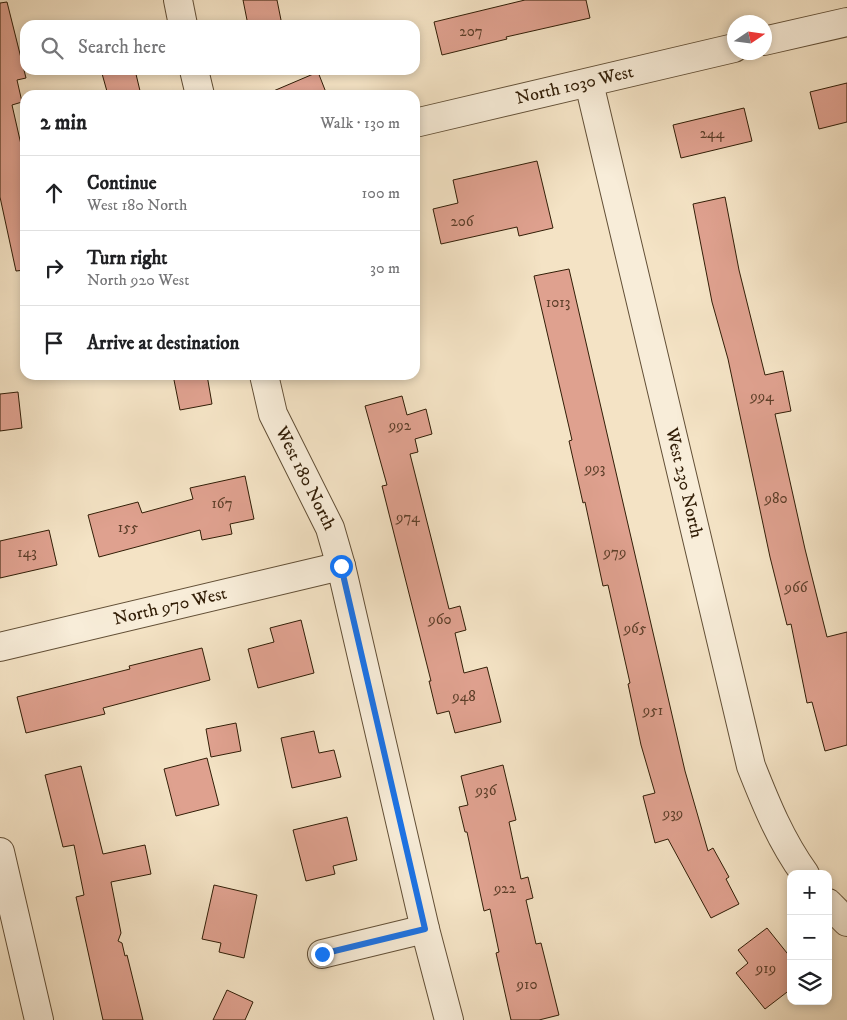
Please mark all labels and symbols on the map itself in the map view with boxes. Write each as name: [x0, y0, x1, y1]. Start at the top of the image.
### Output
north arrow: [727, 15, 772, 60]
house number: 207: [459, 22, 483, 41]
street label: North 1030 West: [514, 61, 636, 110]
house number: 244: [700, 124, 725, 143]
house number: 206: [450, 212, 475, 231]
house number: 1013: [546, 293, 570, 312]
house number: 994: [749, 387, 774, 406]
house number: 992: [388, 416, 412, 435]
street label: West 180 North: [270, 422, 341, 534]
street label: West 230 North: [660, 424, 708, 541]
house number: 993: [584, 459, 605, 478]
house number: 980: [763, 489, 788, 508]
house number: 167: [211, 494, 233, 513]
house number: 974: [395, 508, 420, 527]
house number: 155: [118, 518, 139, 537]
house number: 143: [17, 543, 37, 562]
house number: 979: [603, 543, 626, 562]
route start: [330, 555, 353, 578]
house number: 966: [783, 578, 809, 597]
street label: North 970 West: [111, 582, 229, 631]
house number: 960: [427, 610, 452, 629]
house number: 965: [623, 619, 647, 638]
house number: 948: [451, 687, 476, 706]
house number: 951: [642, 701, 663, 720]
house number: 936: [475, 781, 498, 800]
house number: 939: [662, 804, 683, 823]
house number: 922: [493, 879, 517, 898]
route end: [311, 943, 334, 966]
house number: 919: [755, 959, 776, 978]
house number: 910: [516, 975, 537, 994]

